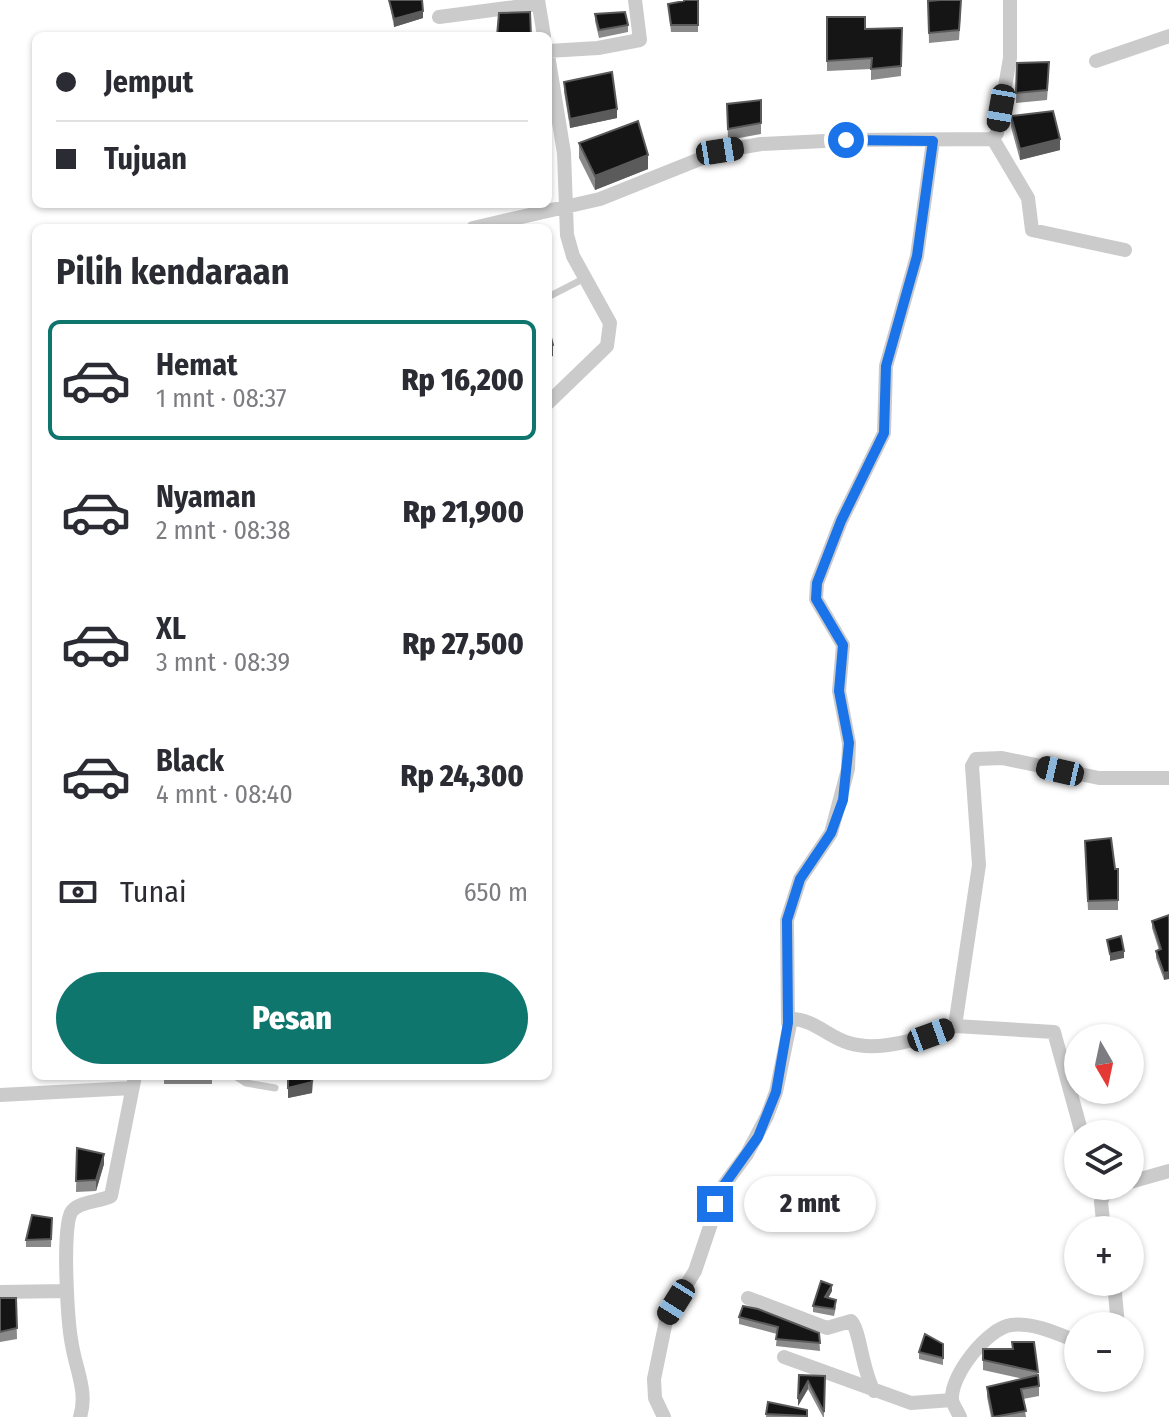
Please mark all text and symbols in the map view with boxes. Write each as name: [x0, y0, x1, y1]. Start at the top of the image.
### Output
text: Jemput: [104, 64, 193, 100]
car: [985, 82, 1017, 134]
route start: [828, 122, 864, 158]
car: [694, 135, 746, 167]
text: Tujuan: [104, 141, 187, 177]
text: Pilih kendaraan: [56, 250, 290, 294]
icon: car: [60, 344, 132, 416]
text: Hemat: [156, 347, 238, 383]
text: Rp 16,200: [402, 362, 524, 398]
text: 1 mnt · 08:37: [156, 383, 287, 414]
icon: car: [60, 476, 132, 548]
text: Nyaman: [156, 479, 256, 515]
text: Rp 21,900: [403, 494, 524, 530]
text: 2 mnt · 08:38: [156, 515, 291, 546]
icon: car: [60, 608, 132, 680]
text: XL: [156, 611, 186, 647]
text: Rp 27,500: [402, 626, 524, 662]
text: 3 mnt · 08:39: [156, 647, 290, 678]
icon: car: [60, 740, 132, 812]
text: Black: [156, 743, 224, 779]
car: [1034, 754, 1086, 788]
text: Rp 24,300: [400, 758, 524, 794]
text: 4 mnt · 08:40: [156, 779, 293, 810]
icon: cash: [56, 870, 100, 914]
text: Tunai: [120, 874, 186, 910]
text: 650 m: [464, 877, 528, 908]
button: Pesan: [56, 972, 528, 1064]
car: [904, 1016, 958, 1054]
north arrow: [1064, 1024, 1144, 1104]
map controls: [1064, 1024, 1144, 1392]
button: layers: [1064, 1120, 1144, 1200]
callout: 2 mnt: [743, 1176, 875, 1232]
route end: [697, 1186, 733, 1222]
text: 2 mnt: [780, 1188, 840, 1219]
button: +: [1064, 1216, 1144, 1296]
car: [653, 1275, 699, 1329]
button: −: [1064, 1312, 1144, 1392]

